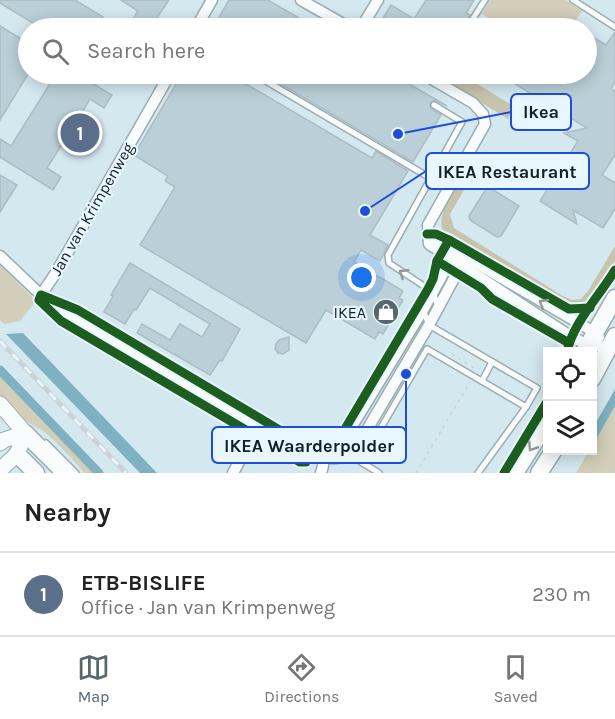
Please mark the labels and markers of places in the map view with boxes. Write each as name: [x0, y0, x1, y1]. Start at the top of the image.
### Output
callout: Ikea: [511, 94, 571, 130]
pin: 1: [60, 110, 100, 156]
callout: IKEA Restaurant: [426, 153, 589, 189]
shop icon: IKEA: [371, 297, 401, 327]
place label: IKEA: [334, 303, 366, 322]
callout: IKEA Waarderpolder: [212, 427, 406, 463]

